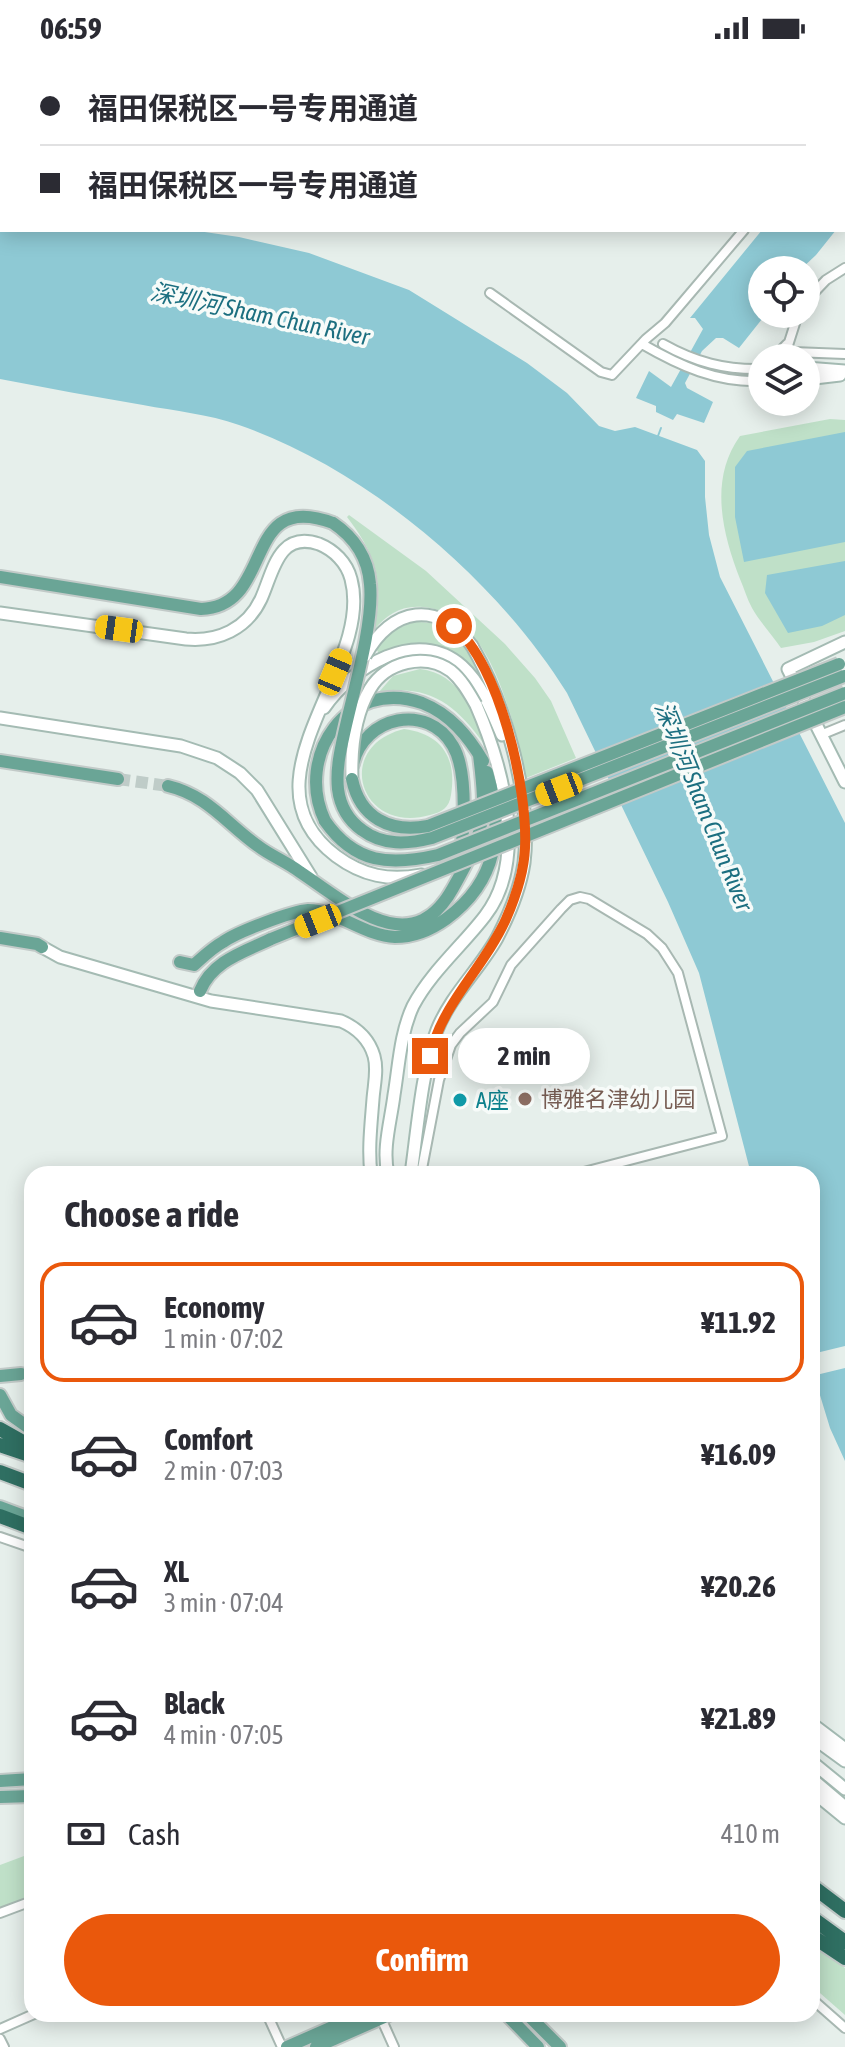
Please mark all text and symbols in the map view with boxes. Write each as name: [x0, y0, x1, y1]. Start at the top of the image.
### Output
text: 06:59: [40, 11, 102, 45]
text: 福田保税区一号专用通道: [88, 91, 418, 125]
text: 福田保税区一号专用通道: [88, 168, 418, 202]
map controls: [748, 256, 820, 416]
button: locate: [748, 256, 820, 328]
water label: 深圳河 Sham Chun River: [148, 278, 373, 351]
button: layers: [748, 344, 820, 416]
route start: [436, 608, 472, 644]
car: [94, 614, 144, 644]
car: [315, 645, 355, 699]
water label: 深圳河 Sham Chun River: [650, 698, 759, 915]
car: [532, 769, 586, 809]
car: [291, 901, 345, 941]
callout: 2 min: [458, 1028, 590, 1084]
route end: [412, 1038, 448, 1074]
text: 2 min: [497, 1041, 551, 1071]
place label: 博雅名津幼儿园: [541, 1086, 695, 1112]
place label: A座: [476, 1087, 509, 1113]
marker: 博雅名津幼儿园: [516, 1090, 534, 1108]
marker: A座: [451, 1091, 469, 1109]
text: Choose a ride: [64, 1193, 239, 1235]
icon: car: [68, 1286, 140, 1358]
text: Economy: [164, 1290, 265, 1324]
text: ¥11.92: [701, 1305, 776, 1339]
text: 1 min · 07:02: [164, 1324, 284, 1354]
icon: car: [68, 1418, 140, 1490]
text: Comfort: [164, 1422, 253, 1456]
text: ¥16.09: [701, 1437, 776, 1471]
text: 2 min · 07:03: [164, 1456, 284, 1486]
icon: car: [68, 1550, 140, 1622]
text: XL: [164, 1554, 189, 1588]
text: ¥20.26: [701, 1569, 776, 1603]
text: 3 min · 07:04: [164, 1588, 284, 1618]
icon: car: [68, 1682, 140, 1754]
text: Black: [164, 1686, 224, 1720]
text: ¥21.89: [701, 1701, 776, 1735]
text: 4 min · 07:05: [164, 1720, 284, 1750]
icon: cash: [64, 1812, 108, 1856]
text: Cash: [128, 1817, 181, 1851]
text: 410 m: [721, 1819, 780, 1849]
button: Confirm: [64, 1914, 780, 2006]

